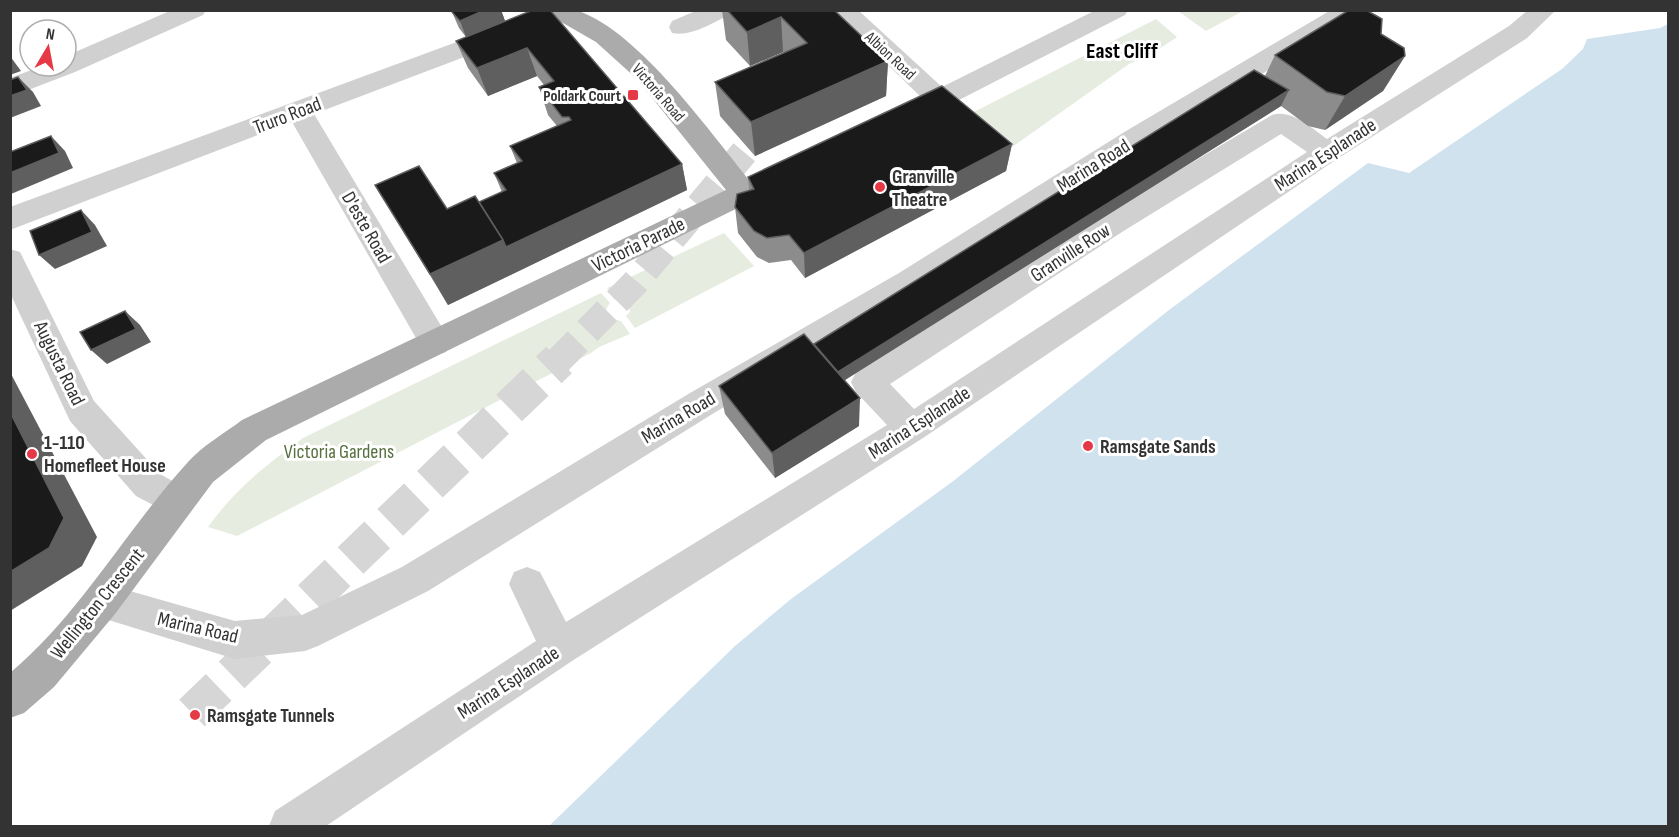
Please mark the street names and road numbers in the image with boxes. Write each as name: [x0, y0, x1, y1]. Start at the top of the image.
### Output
street label: Albion Road: [860, 27, 919, 84]
street label: Victoria Road: [627, 60, 688, 126]
street label: Truro Road: [250, 92, 325, 140]
street label: Marina Esplanade: [1270, 113, 1381, 197]
street label: Marina Road: [1052, 134, 1135, 198]
street label: D'este Road: [336, 187, 396, 268]
street label: Victoria Parade: [588, 212, 689, 278]
street label: Granville Row: [1026, 218, 1115, 287]
street label: Augusta Road: [28, 317, 90, 409]
street label: Marina Esplanade: [864, 381, 975, 465]
street label: Marina Road: [637, 387, 720, 449]
street label: Wellington Crescent: [46, 543, 150, 664]
street label: Marina Road: [155, 607, 240, 649]
street label: Marina Esplanade: [453, 641, 564, 725]

